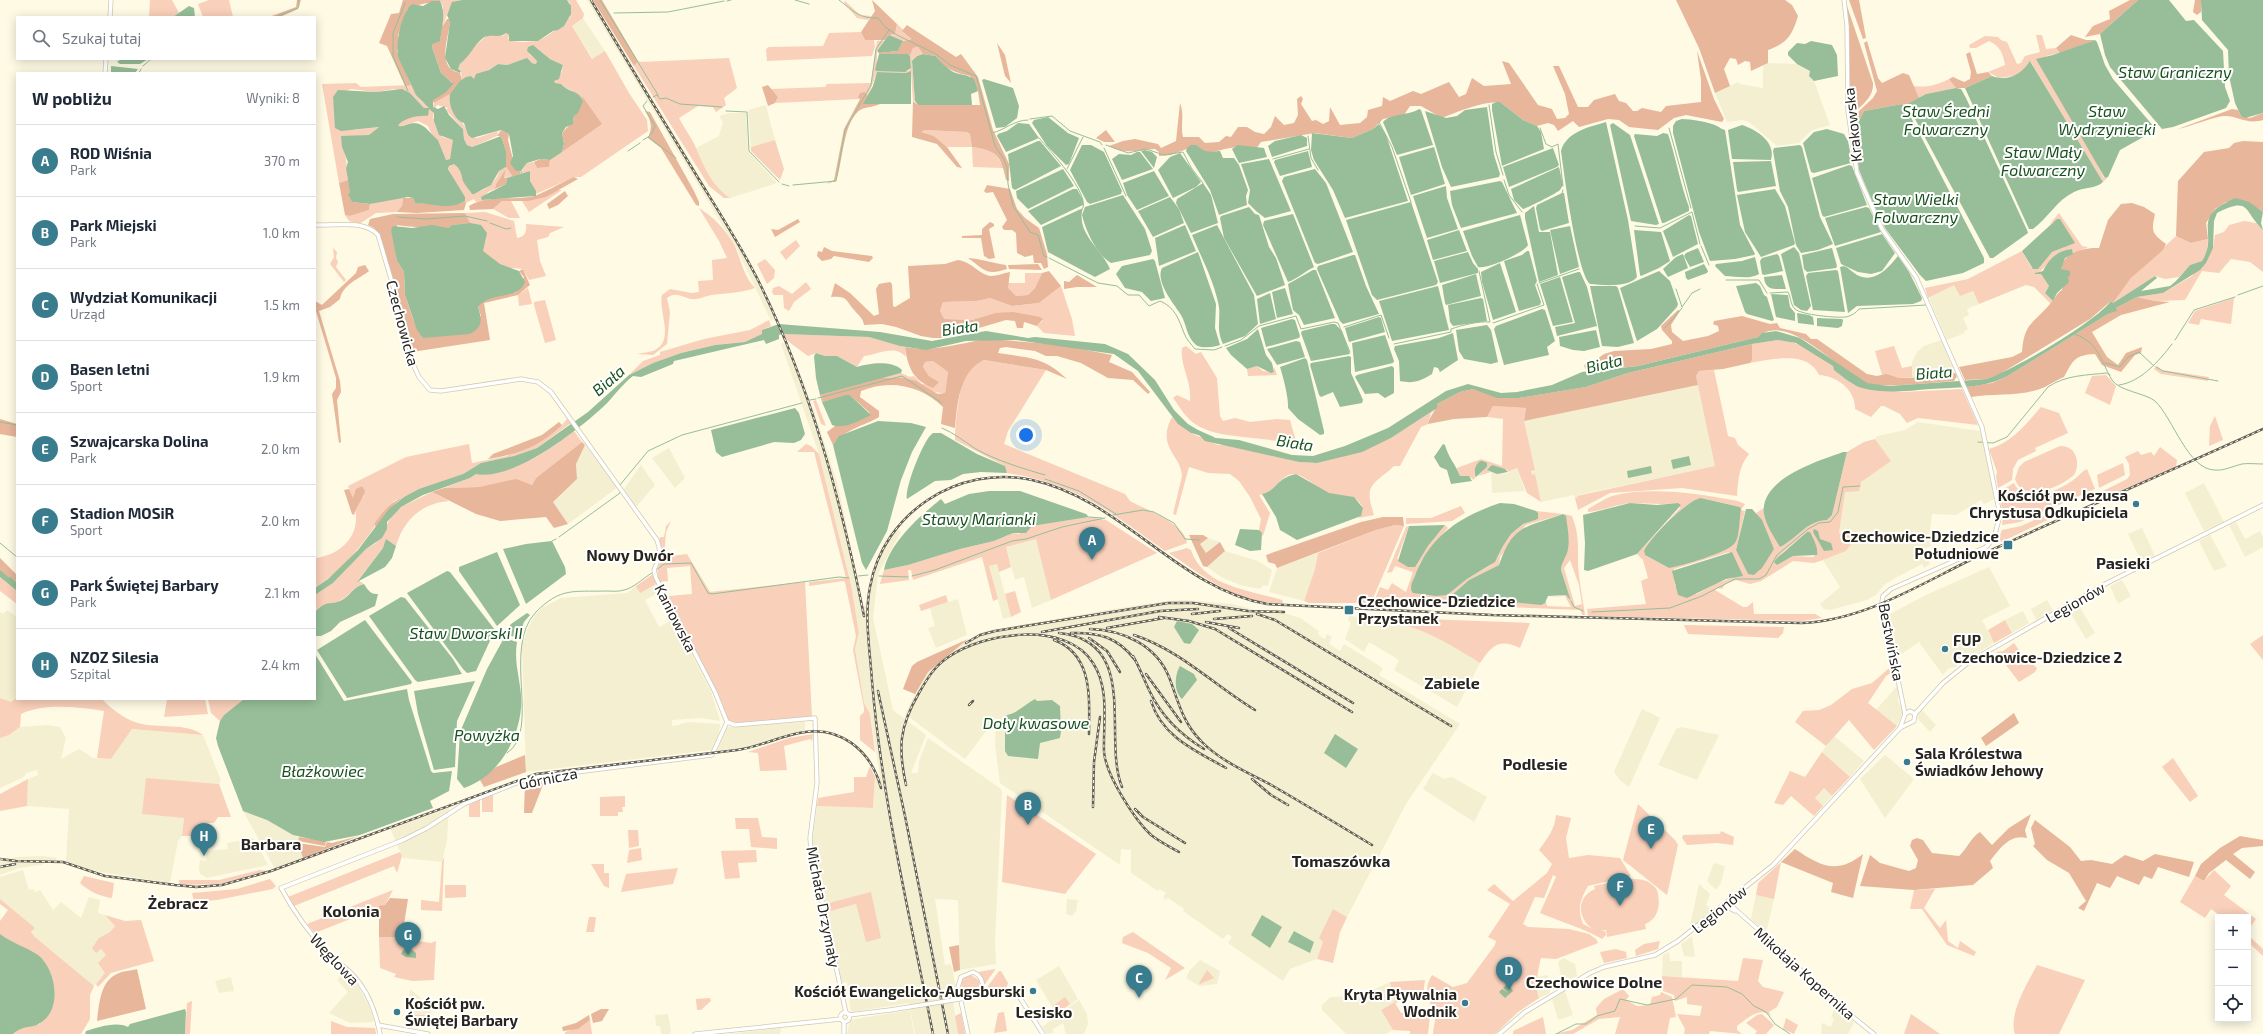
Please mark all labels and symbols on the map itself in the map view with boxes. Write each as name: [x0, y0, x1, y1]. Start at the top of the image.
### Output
water label: Staw Graniczny: [2118, 62, 2232, 82]
street label: Krakowska: [1839, 87, 1865, 163]
water label: Staw Średni Folwarczny: [1902, 101, 1990, 139]
water label: Staw Wydrzyniecki: [2058, 101, 2156, 139]
water label: Staw Mały Folwarczny: [2001, 142, 2086, 180]
water label: Staw Wielki Folwarczny: [1873, 189, 1959, 227]
street label: Czechowicka: [383, 278, 423, 368]
water label: Biała: [940, 315, 980, 339]
water label: Biała: [1584, 350, 1624, 376]
water label: Biała: [588, 361, 628, 399]
water label: Biała: [1915, 361, 1953, 383]
your location: [1016, 425, 1036, 445]
water label: Biała: [1275, 430, 1315, 454]
place label: Kościół pw. Jezusa Chrystusa Odkupiciela: [1969, 486, 2128, 522]
marker: Kościół pw. Jezusa Chrystusa Odkupiciela: [2131, 499, 2141, 509]
water label: Stawy Marianki: [922, 509, 1036, 529]
pin: A: [1079, 527, 1105, 560]
place label: Czechowice-Dziedzice Południowe: [1842, 527, 1999, 562]
marker: Czechowice-Dziedzice Południowe: [2002, 539, 2014, 551]
district label: Nowy Dwór: [586, 545, 674, 565]
district label: Pasieki: [2096, 553, 2150, 572]
street label: Legionów: [2042, 578, 2108, 626]
street label: Kaniowska: [651, 581, 701, 655]
place label: Czechowice-Dziedzice Przystanek: [1358, 592, 1515, 628]
street label: Bestwińska: [1876, 602, 1908, 682]
marker: Czechowice-Dziedzice Przystanek: [1343, 604, 1355, 616]
water label: Staw Dworski II: [409, 623, 523, 642]
place label: FUP Czechowice-Dziedzice 2: [1953, 631, 2123, 666]
marker: FUP Czechowice-Dziedzice 2: [1940, 644, 1950, 654]
district label: Zabiele: [1424, 673, 1480, 692]
water label: Doły kwasowe: [983, 713, 1090, 733]
water label: Powyżka: [454, 725, 520, 745]
place label: Sala Królestwa Świadków Jehowy: [1915, 744, 2044, 780]
district label: Podlesie: [1502, 754, 1568, 773]
marker: Sala Królestwa Świadków Jehowy: [1902, 757, 1912, 767]
water label: Błażkowiec: [282, 761, 365, 780]
street label: Górnicza: [517, 763, 579, 793]
pin: B: [1015, 792, 1041, 825]
pin: E: [1638, 816, 1664, 849]
pin: H: [191, 823, 217, 856]
district label: Barbara: [241, 834, 301, 853]
street label: Michała Drzymały: [803, 845, 845, 969]
district label: Tomaszówka: [1292, 851, 1390, 870]
pin: F: [1607, 873, 1633, 906]
street label: Legionów: [1688, 881, 1750, 937]
district label: Żebracz: [148, 893, 208, 912]
district label: Kolonia: [322, 901, 380, 920]
pin: G: [395, 922, 421, 955]
street label: Mikołaja Kopernika: [1750, 923, 1859, 1024]
street label: Węglowa: [307, 930, 363, 988]
pin: D: [1496, 957, 1522, 990]
pin: C: [1126, 965, 1152, 998]
district label: Czechowice Dolne: [1526, 972, 1662, 991]
place label: Kościół Ewangelicko-Augsburski: [794, 982, 1025, 1000]
place label: Kryta Pływalnia Wodnik: [1344, 985, 1458, 1020]
marker: Kościół Ewangelicko-Augsburski: [1028, 986, 1038, 996]
place label: Kościół pw. Świętej Barbary: [405, 994, 519, 1030]
marker: Kryta Pływalnia Wodnik: [1460, 998, 1470, 1008]
district label: Lesisko: [1015, 1002, 1073, 1021]
marker: Kościół pw. Świętej Barbary: [392, 1007, 402, 1017]

